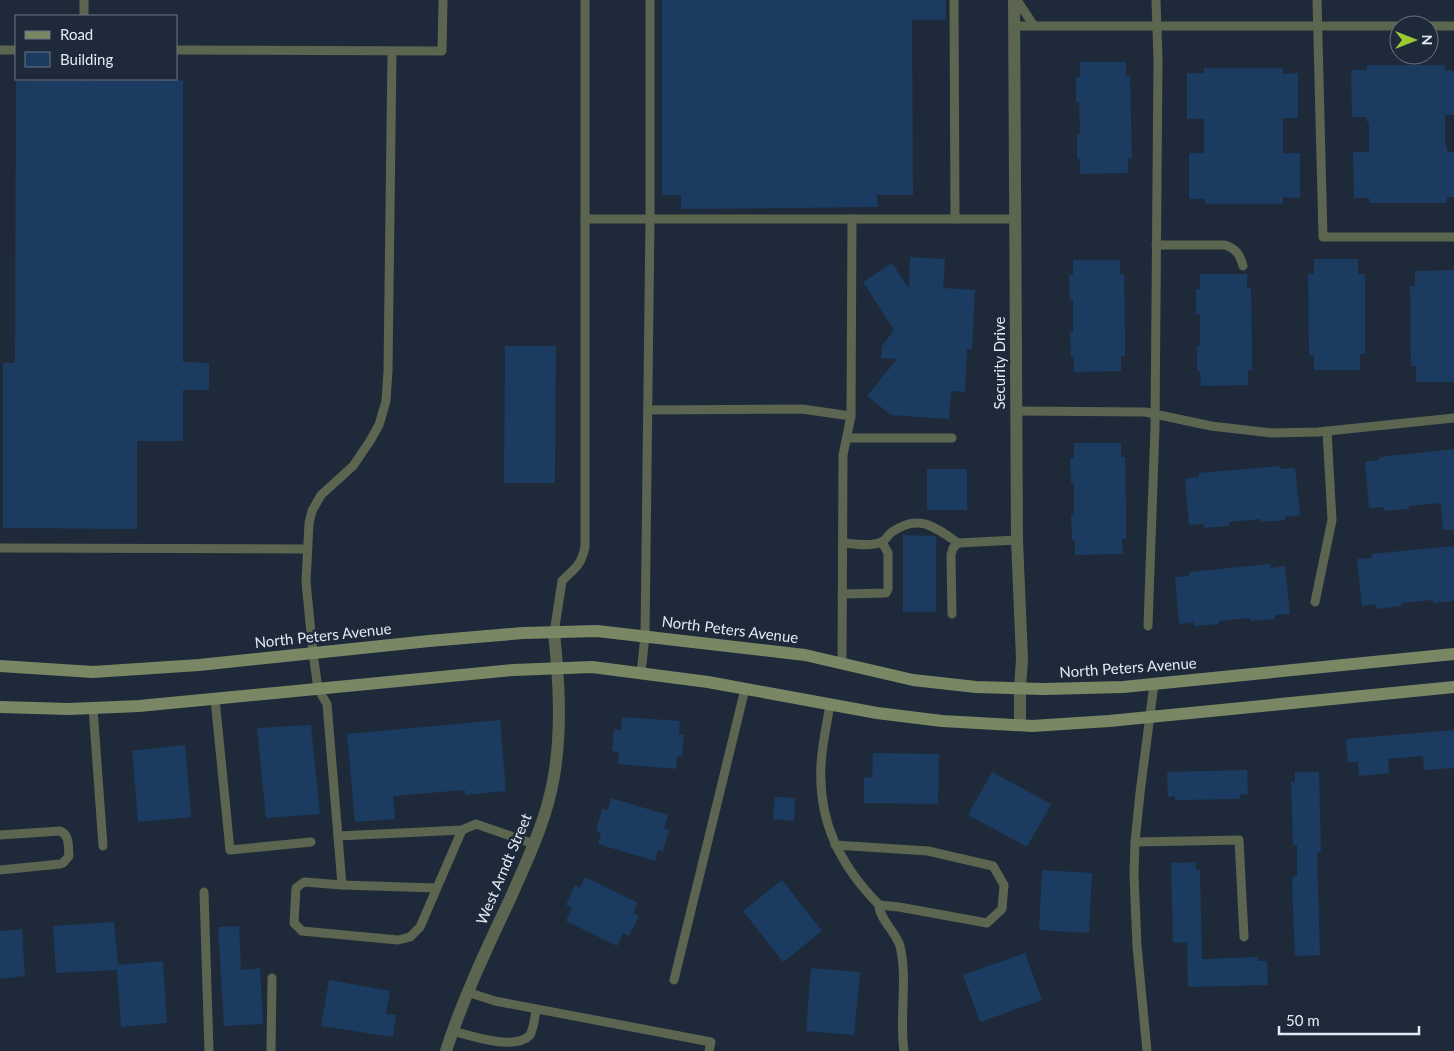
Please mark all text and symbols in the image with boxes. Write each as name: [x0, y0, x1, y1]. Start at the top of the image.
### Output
legend: [15, 15, 178, 80]
north arrow: [1389, 15, 1439, 65]
text: Road: [60, 25, 93, 43]
text: N: [1419, 35, 1436, 45]
text: Building: [60, 50, 113, 68]
street label: Security Drive: [990, 316, 1008, 409]
street label: North Peters Avenue: [661, 612, 799, 646]
street label: North Peters Avenue: [254, 619, 392, 651]
street label: North Peters Avenue: [1059, 653, 1197, 681]
street label: West Arndt Street: [472, 810, 535, 927]
scale bar: [1279, 1004, 1419, 1036]
text: 50 m: [1286, 1011, 1320, 1029]

